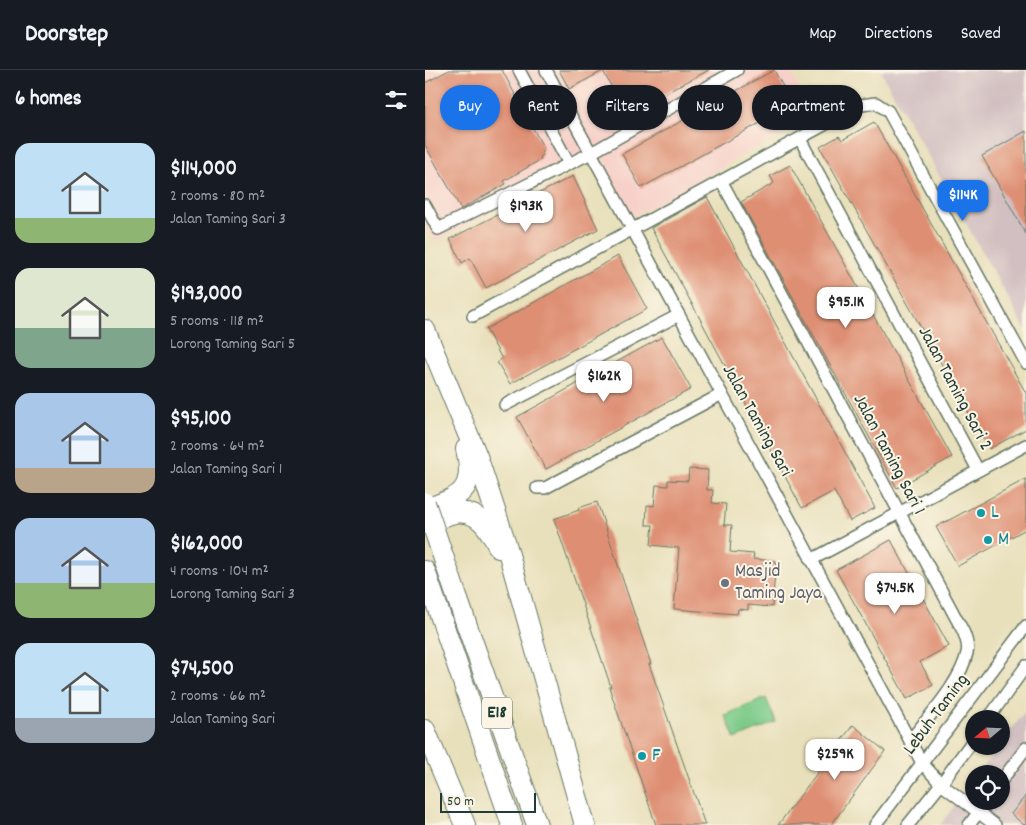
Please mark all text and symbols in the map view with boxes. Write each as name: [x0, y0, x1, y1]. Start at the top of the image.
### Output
text: Doorstep: [25, 18, 108, 52]
text: Map: [809, 22, 836, 47]
text: Directions: [864, 22, 933, 47]
text: Saved: [961, 22, 1001, 47]
text: 6 homes: [15, 85, 82, 115]
chip: Buy: [440, 85, 500, 130]
chip: Rent: [510, 85, 577, 130]
chip: Filters: [587, 85, 668, 130]
chip: New: [678, 85, 742, 130]
chip: Apartment: [752, 85, 863, 130]
icon: filters: [382, 86, 410, 114]
text: $114,000: [170, 155, 237, 185]
icon: home: [55, 163, 115, 223]
pin: $114K: [928, 180, 998, 222]
text: $114K: [948, 184, 978, 207]
text: 2 rooms · 80 m²: [170, 185, 265, 208]
pin: $193K: [491, 190, 561, 233]
text: $193K: [509, 195, 543, 218]
text: Jalan Taming Sari 3: [170, 208, 286, 231]
text: $193,000: [170, 280, 243, 310]
pin: $95.1K: [805, 286, 887, 329]
icon: home: [55, 288, 115, 348]
text: $95.1K: [828, 291, 864, 314]
text: 5 rooms · 118 m²: [170, 310, 264, 333]
street label: Jalan Taming Sari 2: [910, 322, 998, 456]
text: Lorong Taming Sari 5: [170, 333, 295, 356]
pin: $162K: [569, 360, 639, 403]
street label: Jalan Taming Sari: [714, 360, 798, 483]
text: $162K: [587, 365, 621, 388]
street label: Jalan Taming Sari 1: [845, 390, 931, 520]
text: $95,100: [170, 405, 231, 435]
icon: home: [55, 413, 115, 473]
text: 2 rooms · 64 m²: [170, 435, 265, 458]
text: Jalan Taming Sari 1: [170, 458, 282, 481]
place label: L: [991, 500, 999, 527]
marker: L: [975, 507, 987, 519]
place label: M: [998, 527, 1009, 554]
text: $162,000: [170, 530, 243, 560]
marker: M: [982, 534, 994, 546]
icon: home: [55, 538, 115, 598]
place label: Masjid Taming Jaya: [735, 559, 823, 608]
text: 4 rooms · 104 m²: [170, 560, 269, 583]
pin: $74.5K: [854, 572, 936, 615]
marker: Masjid Taming Jaya: [719, 577, 731, 589]
text: $74.5K: [876, 577, 914, 600]
text: Lorong Taming Sari 3: [170, 583, 295, 606]
text: $74,500: [170, 655, 234, 685]
icon: home: [55, 663, 115, 723]
street label: Lebuh Taming: [897, 669, 977, 761]
text: 2 rooms · 66 m²: [170, 685, 266, 708]
road number: E18: [482, 698, 512, 728]
text: Jalan Taming Sari: [170, 708, 275, 731]
north arrow: [965, 710, 1010, 755]
map controls: [965, 710, 1010, 810]
pin: $259K: [800, 738, 870, 781]
place label: F: [652, 743, 661, 770]
text: $259K: [816, 743, 854, 766]
marker: F: [636, 750, 648, 762]
button: locate: [965, 765, 1010, 810]
scale bar: [440, 790, 536, 813]
text: 50 m: [447, 792, 474, 812]

